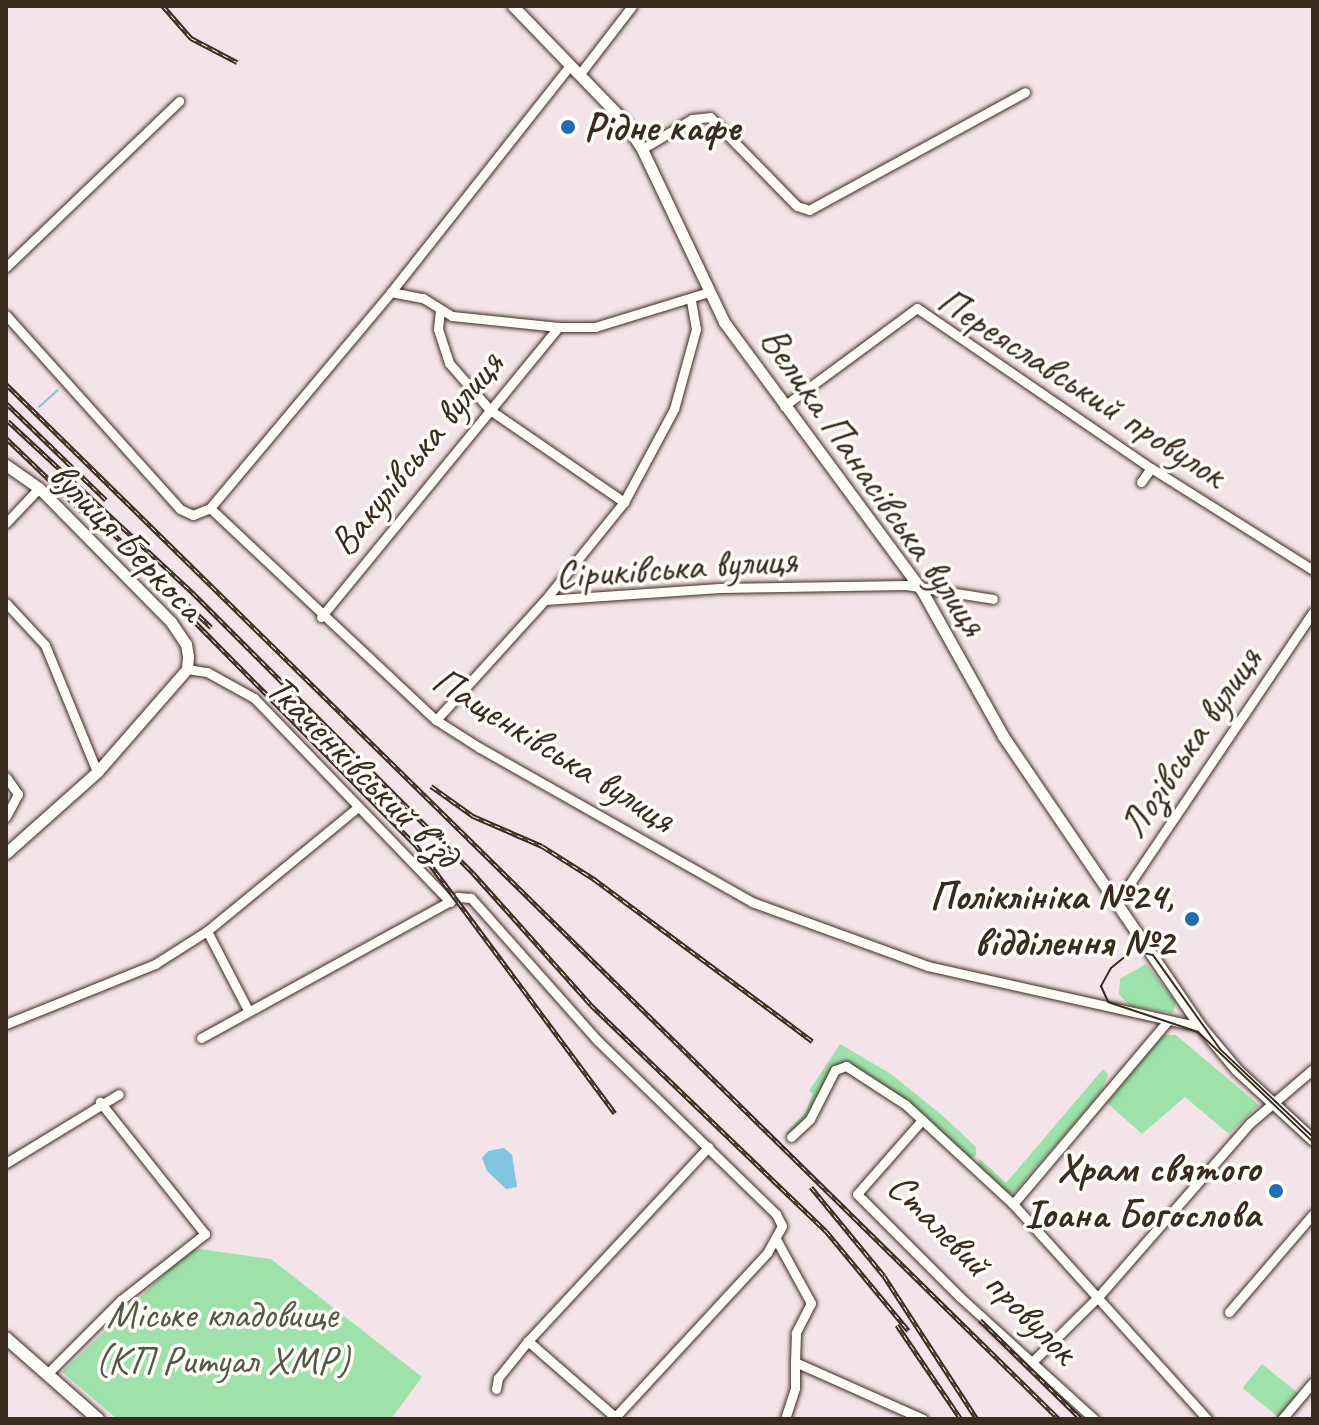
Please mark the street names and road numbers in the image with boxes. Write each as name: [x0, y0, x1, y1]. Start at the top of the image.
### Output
street label: Переяславський провулок: [929, 276, 1235, 498]
street label: Велика Панасівська вулиця: [749, 317, 999, 645]
street label: Вакулівська вулиця: [318, 340, 514, 566]
street label: вулиця Беркоса: [39, 451, 215, 631]
street label: Сіриківська вулиця: [553, 535, 799, 599]
street label: Лозівська вулиця: [1108, 637, 1272, 847]
street label: Пащенківська вулиця: [423, 655, 685, 843]
street label: Ткаченківський в'їзд: [256, 664, 470, 878]
street label: Сталевий провулок: [878, 1163, 1088, 1373]

